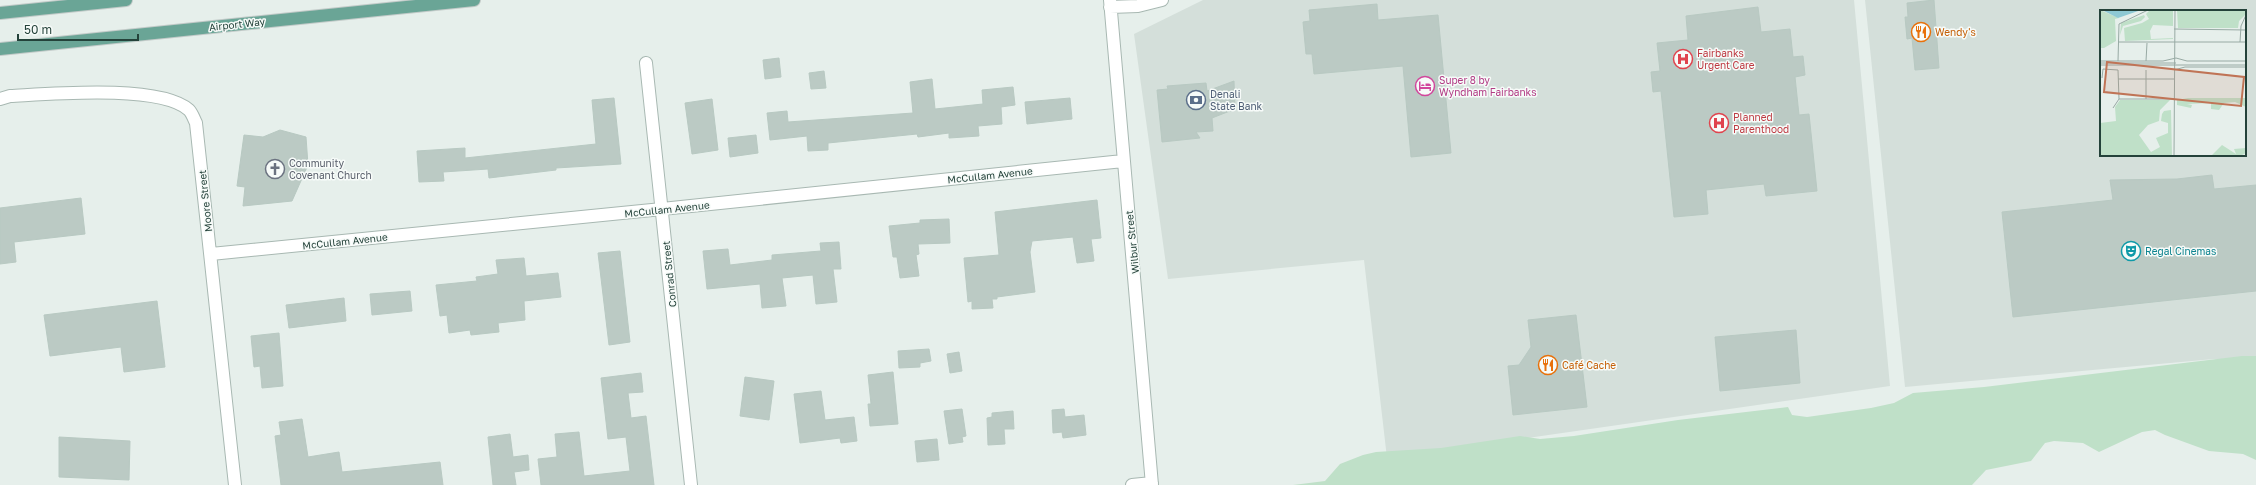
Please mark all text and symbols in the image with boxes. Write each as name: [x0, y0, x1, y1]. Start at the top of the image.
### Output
inset map: [2100, 10, 2246, 156]
street label: Airport Way: [208, 15, 266, 33]
scale bar: [18, 16, 138, 42]
restaurant icon: Wendy's: [1910, 21, 1932, 43]
text: 50 m: [24, 22, 52, 37]
place label: Wendy's: [1935, 26, 1976, 38]
place label: Fairbanks Urgent Care: [1697, 47, 1755, 71]
hospital icon: Fairbanks Urgent Care: [1672, 48, 1694, 70]
place label: Super 8 by Wyndham Fairbanks: [1439, 74, 1537, 98]
hotel icon: Super 8 by Wyndham Fairbanks: [1414, 75, 1436, 97]
place label: Denali State Bank: [1210, 88, 1263, 112]
bank icon: Denali State Bank: [1185, 89, 1207, 111]
place label: Planned Parenthood: [1733, 111, 1789, 135]
hospital icon: Planned Parenthood: [1708, 112, 1730, 134]
place label: Community Covenant Church: [289, 157, 372, 181]
church icon: Community Covenant Church: [264, 158, 286, 180]
street label: McCullam Avenue: [947, 165, 1033, 185]
street label: Moore Street: [196, 169, 214, 233]
street label: McCullam Avenue: [624, 199, 710, 219]
street label: Wilbur Street: [1123, 210, 1141, 274]
street label: McCullam Avenue: [302, 231, 388, 251]
street label: Conrad Street: [660, 240, 678, 308]
theatre icon: Regal Cinemas: [2120, 240, 2142, 262]
place label: Regal Cinemas: [2145, 245, 2216, 257]
restaurant icon: Café Cache: [1537, 354, 1559, 376]
place label: Café Cache: [1562, 359, 1616, 371]

